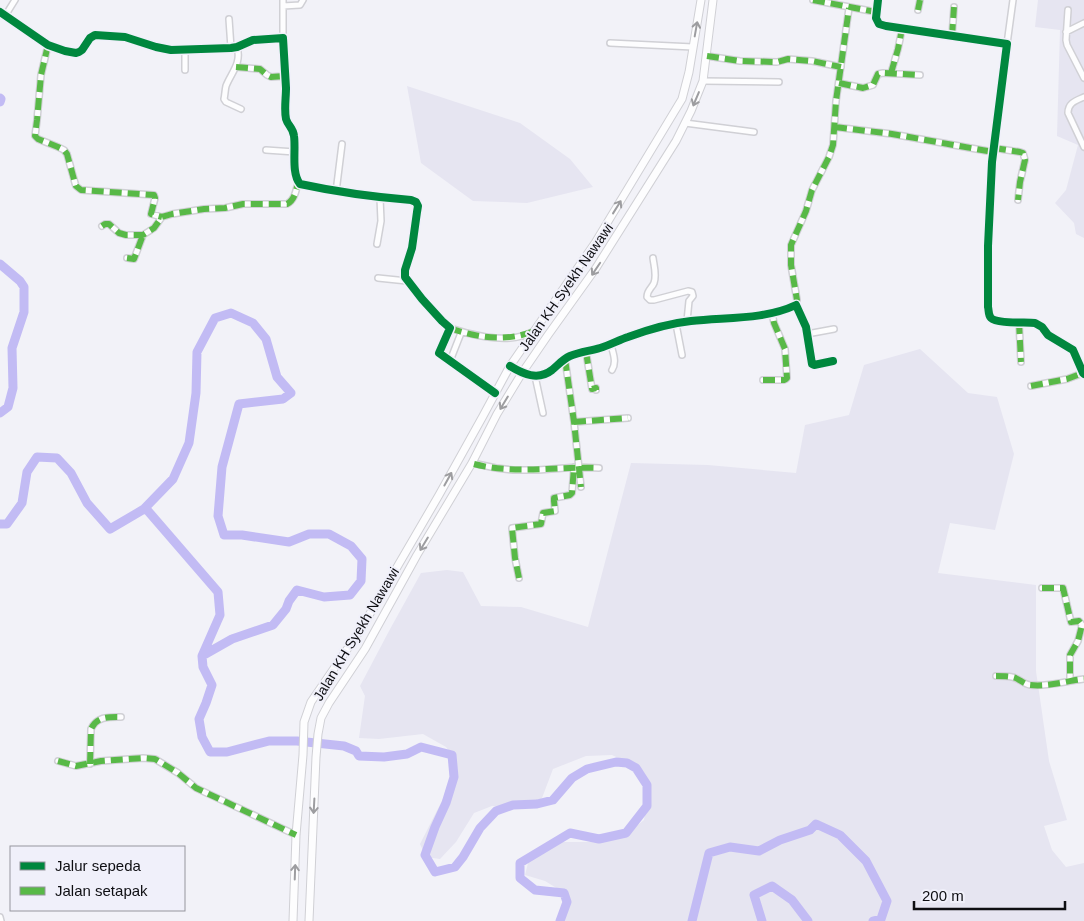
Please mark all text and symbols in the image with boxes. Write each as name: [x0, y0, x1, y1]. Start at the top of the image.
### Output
one-way arrow: [692, 22, 702, 38]
one-way arrow: [691, 91, 700, 106]
one-way arrow: [612, 201, 622, 215]
street label: Jalan KH Syekh Nawawi: [516, 220, 616, 354]
one-way arrow: [590, 262, 601, 276]
one-way arrow: [498, 396, 509, 410]
one-way arrow: [444, 472, 454, 486]
one-way arrow: [418, 537, 428, 551]
street label: Jalan KH Syekh Nawawi: [310, 565, 402, 703]
one-way arrow: [310, 798, 319, 814]
legend: [10, 846, 185, 911]
text: Jalur sepeda: [55, 857, 142, 874]
one-way arrow: [290, 865, 300, 881]
scale bar: [914, 878, 1065, 910]
text: Jalan setapak: [55, 882, 148, 899]
text: 200 m: [922, 887, 964, 904]

